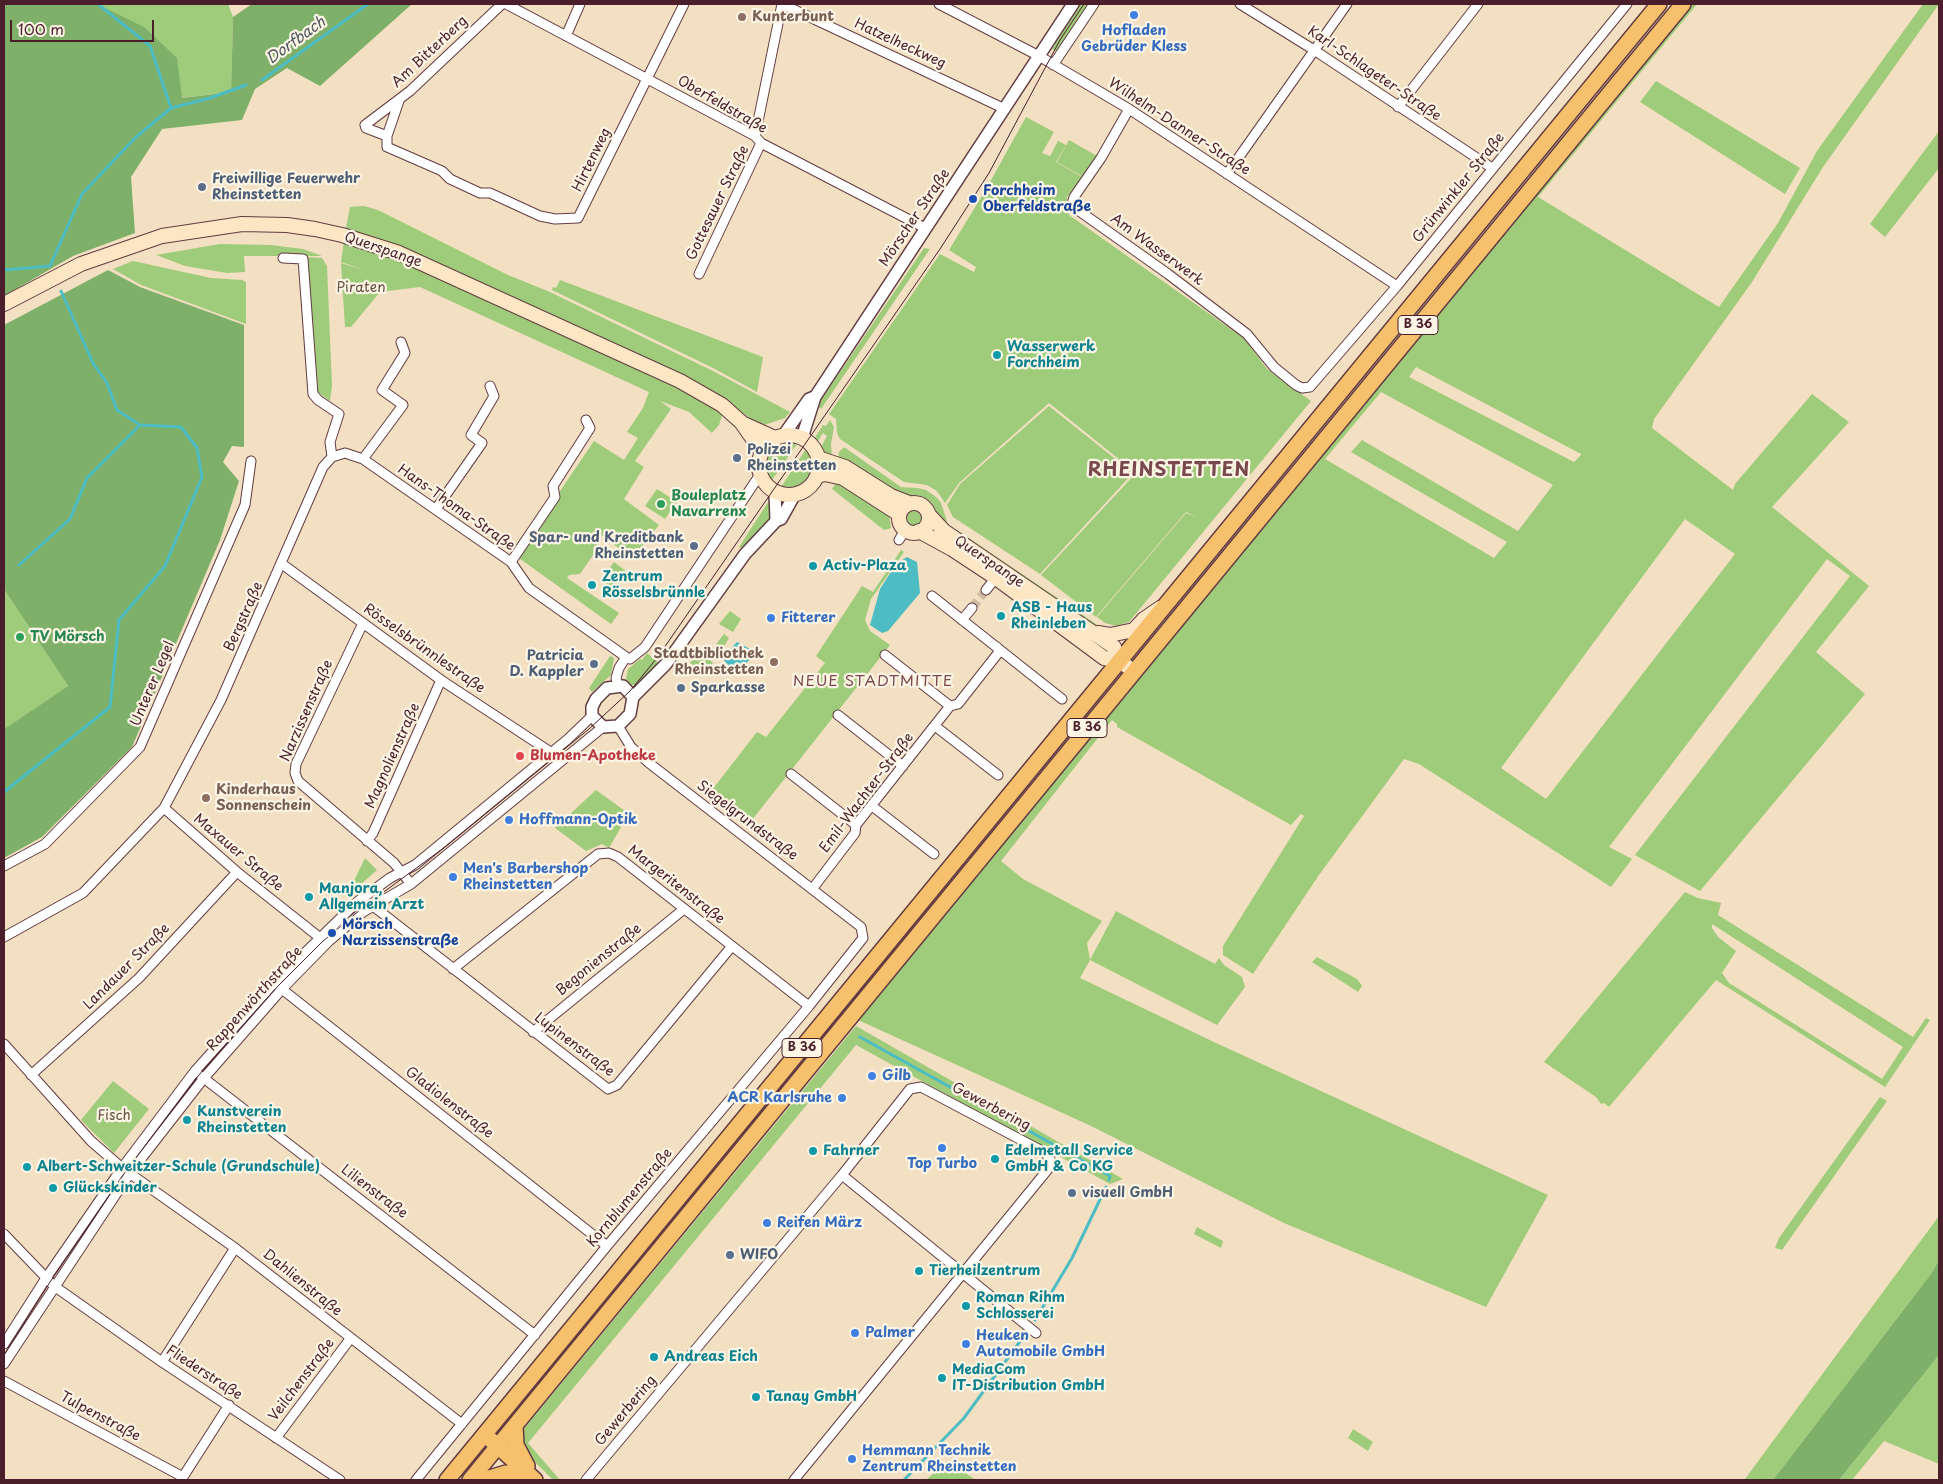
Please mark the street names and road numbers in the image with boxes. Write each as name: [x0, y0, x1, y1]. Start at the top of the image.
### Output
street label: Am Bitterberg: [389, 13, 471, 91]
street label: Hatzelheckweg: [852, 15, 948, 73]
street label: Karl-Schlageter-Straße: [1304, 23, 1444, 125]
street label: Oberfeldstraße: [674, 73, 770, 137]
street label: Wilhelm-Danner-Straße: [1105, 75, 1253, 179]
street label: Hirtenweg: [569, 125, 615, 195]
street label: Grünwinkler Straße: [1410, 130, 1508, 246]
street label: Gottesauer Straße: [683, 143, 753, 263]
street label: Mörscher Straße: [876, 166, 954, 270]
street label: Am Wasserwerk: [1107, 211, 1207, 289]
street label: Querspange: [342, 229, 424, 271]
road number: B 36: [1398, 316, 1438, 334]
street label: Hans-Thoma-Straße: [394, 461, 518, 555]
street label: Querspange: [951, 532, 1027, 592]
street label: Bergstraße: [221, 580, 267, 654]
street label: Rösselsbrünnlestraße: [360, 601, 488, 697]
street label: Unterer Legel: [128, 639, 178, 729]
street label: Narzissenstraße: [277, 658, 337, 764]
street label: Magnolienstraße: [362, 701, 424, 811]
road number: B 36: [1067, 718, 1107, 738]
street label: Emil-Wachter-Straße: [816, 730, 918, 856]
street label: Siegelgrundstraße: [693, 778, 801, 864]
street label: Maxauer Straße: [190, 811, 286, 895]
street label: Margeritenstraße: [624, 842, 728, 928]
street label: Landauer Straße: [80, 920, 174, 1014]
street label: Begonienstraße: [553, 920, 645, 1000]
street label: Rappenwörthstraße: [204, 943, 306, 1055]
street label: Lupinenstraße: [531, 1010, 617, 1080]
road number: B 36: [782, 1038, 822, 1058]
street label: Gladiolenstraße: [402, 1063, 496, 1143]
street label: Gewerbering: [949, 1079, 1033, 1135]
street label: Kornblumenstraße: [584, 1145, 676, 1251]
street label: Lilienstraße: [337, 1162, 411, 1222]
street label: Dahlienstraße: [259, 1246, 345, 1320]
street label: Veilchenstraße: [266, 1335, 338, 1425]
street label: Fliederstraße: [163, 1342, 245, 1404]
street label: Gewerbering: [592, 1373, 660, 1449]
street label: Tulpenstraße: [57, 1389, 143, 1445]

